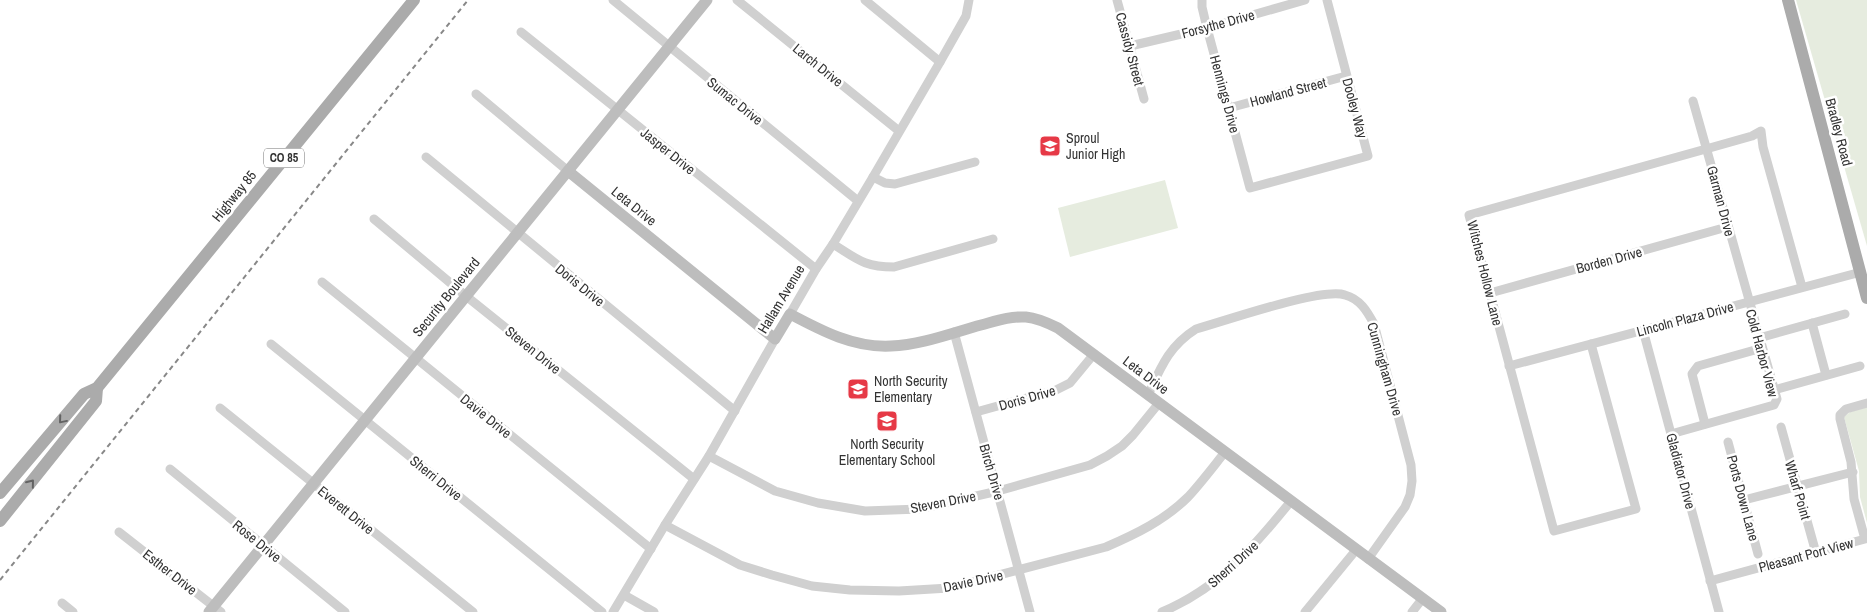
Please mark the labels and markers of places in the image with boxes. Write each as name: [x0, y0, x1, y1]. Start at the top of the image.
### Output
place label: Sproul Junior High: [1066, 129, 1125, 163]
school or university icon: Sproul Junior High: [1038, 134, 1062, 158]
place label: North Security Elementary: [874, 372, 948, 406]
school or university icon: North Security Elementary: [846, 377, 870, 401]
school or university icon: North Security Elementary School: [875, 409, 899, 433]
place label: North Security Elementary School: [839, 435, 935, 469]

